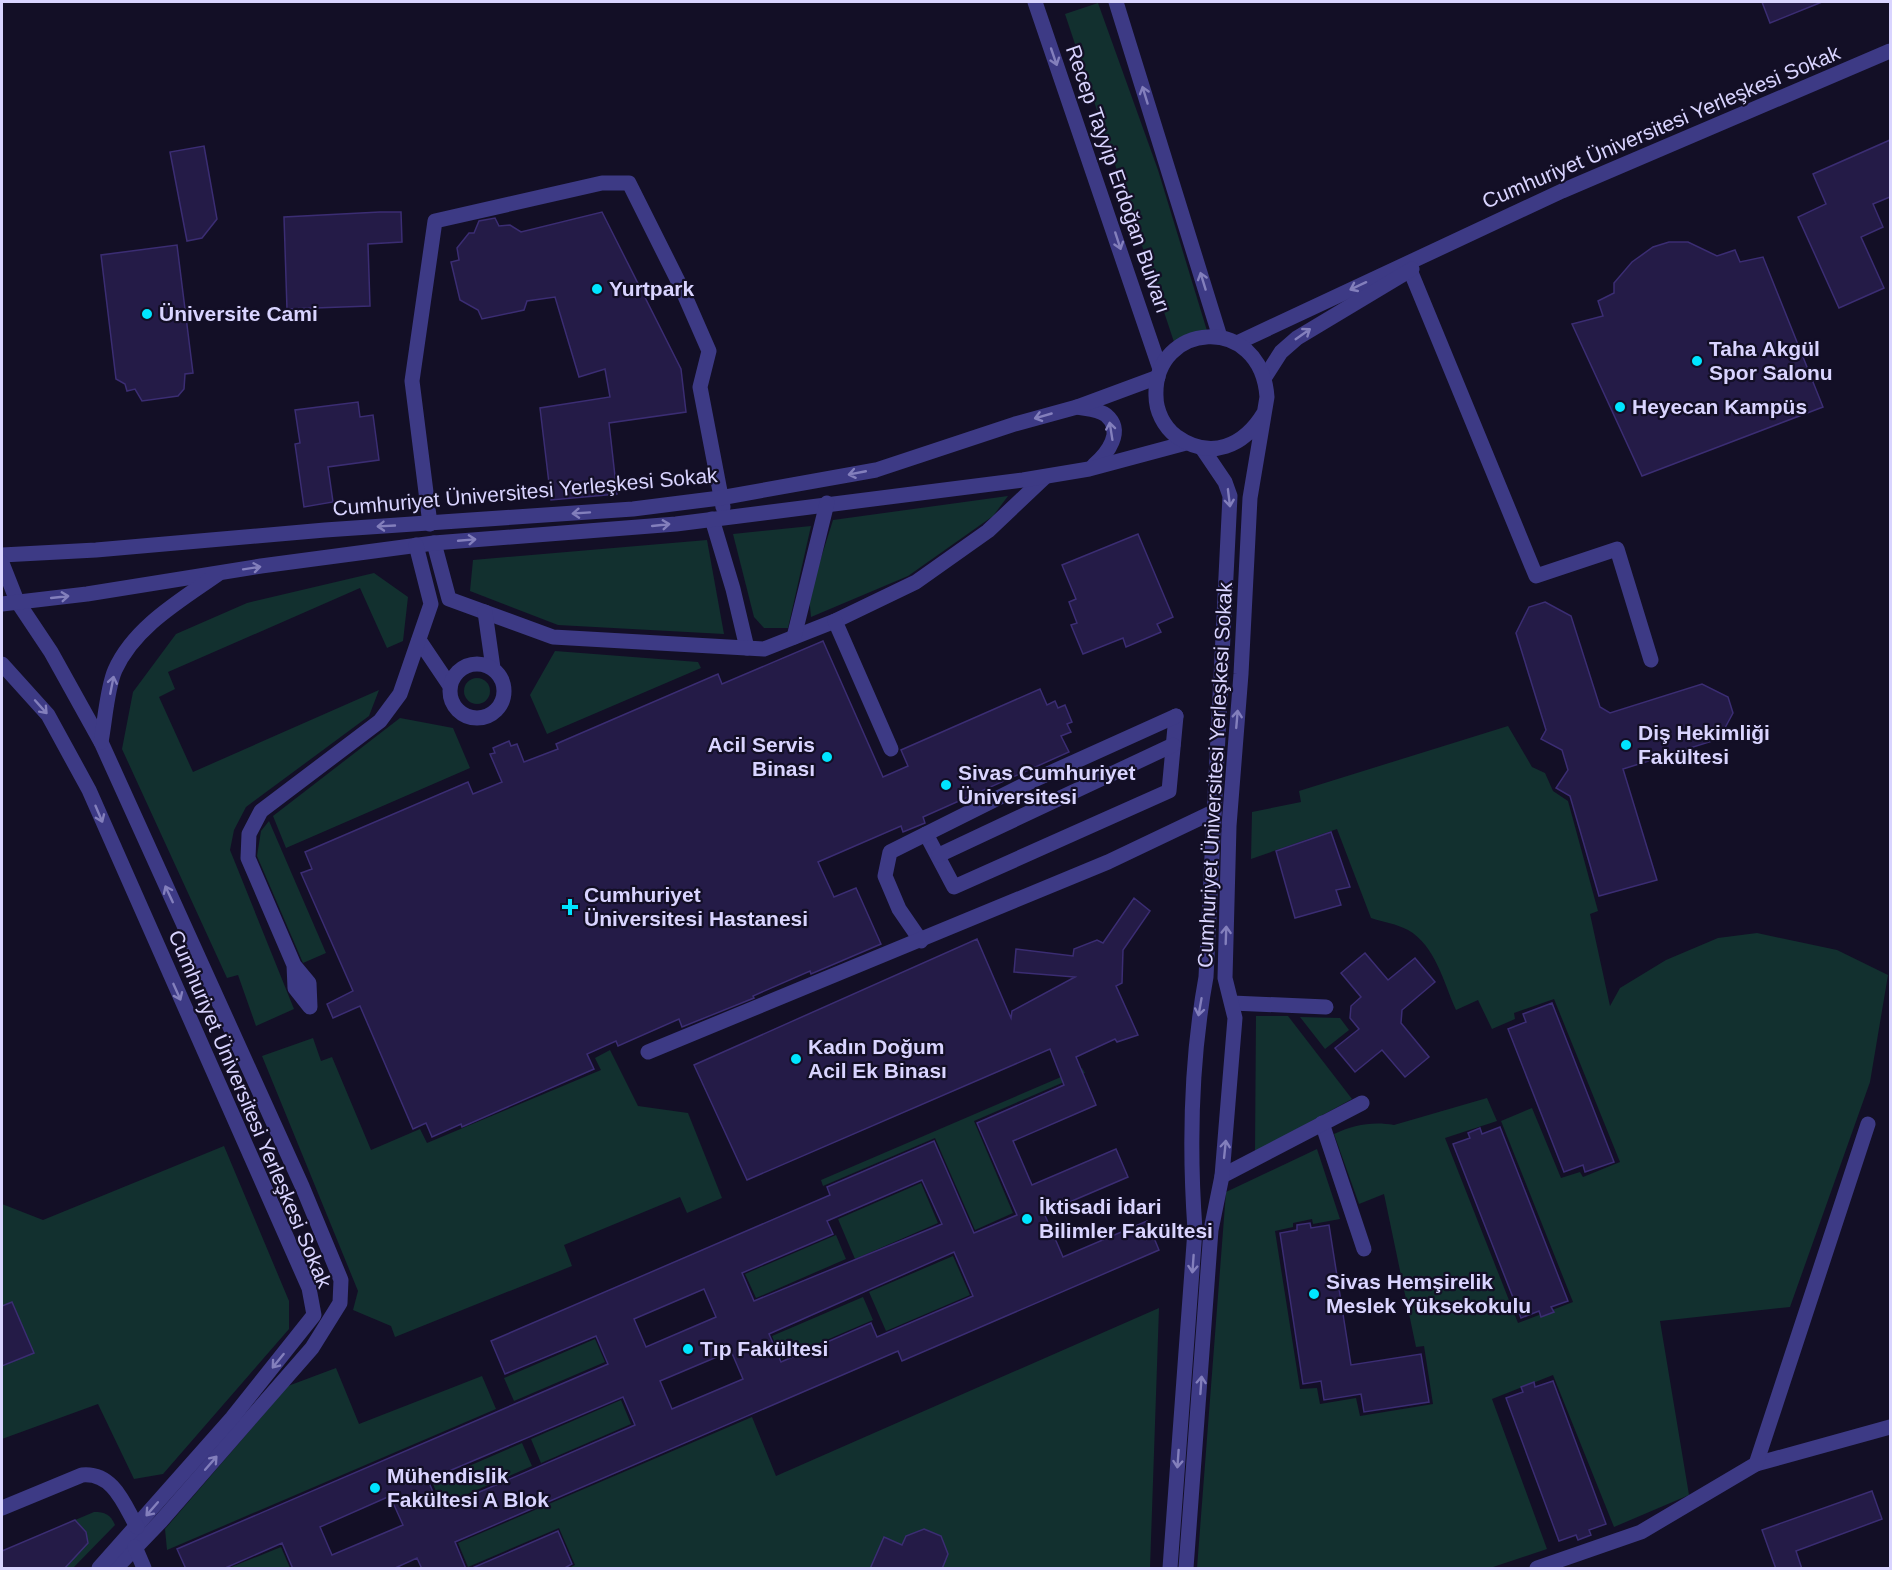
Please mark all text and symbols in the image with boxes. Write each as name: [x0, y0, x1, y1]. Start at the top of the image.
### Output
street label: Cumhuriyet Üniversitesi Yerleşkesi Sokak: [1479, 40, 1844, 213]
street label: Recep Tayyip Erdoğan Bulvarı: [1062, 42, 1175, 316]
one-way arrow: [1050, 47, 1061, 66]
one-way arrow: [1139, 86, 1150, 105]
one-way arrow: [1113, 231, 1124, 250]
one-way arrow: [1197, 272, 1208, 291]
place label: Yurtpark: [609, 277, 695, 300]
one-way arrow: [1349, 281, 1367, 293]
marker: Yurtpark: [590, 282, 604, 296]
place label: Üniversite Cami: [159, 302, 318, 325]
marker: Üniversite Cami: [140, 307, 154, 321]
one-way arrow: [1295, 328, 1311, 340]
place label: Taha Akgül Spor Salonu: [1709, 337, 1833, 384]
marker: Taha Akgül Spor Salonu: [1690, 354, 1704, 368]
place label: Heyecan Kampüs: [1632, 395, 1807, 418]
marker: Heyecan Kampüs: [1613, 400, 1627, 414]
one-way arrow: [1034, 411, 1053, 422]
one-way arrow: [1106, 422, 1117, 441]
street label: Cumhuriyet Üniversitesi Yerleşkesi Sokak: [332, 463, 719, 520]
one-way arrow: [847, 468, 867, 479]
one-way arrow: [1223, 488, 1234, 508]
one-way arrow: [571, 507, 591, 518]
one-way arrow: [650, 519, 670, 530]
one-way arrow: [377, 521, 397, 532]
one-way arrow: [456, 534, 476, 545]
one-way arrow: [242, 562, 262, 573]
street label: Cumhuriyet Üniversitesi Yerleşkesi Sokak: [1193, 581, 1236, 968]
one-way arrow: [49, 591, 69, 602]
one-way arrow: [107, 675, 118, 695]
one-way arrow: [34, 699, 48, 714]
one-way arrow: [1232, 710, 1243, 730]
place label: Diş Hekimliği Fakültesi: [1638, 721, 1770, 768]
place label: Acil Servis Binası: [708, 733, 815, 780]
marker: Diş Hekimliği Fakültesi: [1619, 738, 1633, 752]
marker: Acil Servis Binası: [820, 750, 834, 764]
place label: Sivas Cumhuriyet Üniversitesi: [958, 761, 1135, 808]
marker: Sivas Cumhuriyet Üniversitesi: [939, 778, 953, 792]
one-way arrow: [94, 804, 106, 822]
place label: Cumhuriyet Üniversitesi Hastanesi: [584, 883, 808, 930]
one-way arrow: [162, 885, 174, 903]
marker: Cumhuriyet Üniversitesi Hastanesi: [561, 898, 579, 916]
one-way arrow: [1220, 925, 1232, 945]
street label: Cumhuriyet Üniversitesi Yerleşkesi Sokak: [164, 927, 337, 1292]
one-way arrow: [172, 983, 184, 1001]
one-way arrow: [1194, 997, 1205, 1016]
place label: Kadın Doğum Acil Ek Binası: [808, 1035, 947, 1082]
marker: Kadın Doğum Acil Ek Binası: [789, 1052, 803, 1066]
one-way arrow: [1220, 1140, 1231, 1160]
place label: İktisadi İdari Bilimler Fakültesi: [1039, 1195, 1213, 1242]
marker: İktisadi İdari Bilimler Fakültesi: [1020, 1212, 1034, 1226]
one-way arrow: [1187, 1254, 1198, 1274]
place label: Sivas Hemşirelik Meslek Yüksekokulu: [1326, 1270, 1531, 1317]
marker: Sivas Hemşirelik Meslek Yüksekokulu: [1307, 1287, 1321, 1301]
place label: Tıp Fakültesi: [700, 1337, 828, 1360]
marker: Tıp Fakültesi: [681, 1342, 695, 1356]
one-way arrow: [271, 1352, 284, 1368]
one-way arrow: [1195, 1375, 1206, 1395]
one-way arrow: [1172, 1448, 1183, 1468]
one-way arrow: [204, 1456, 218, 1471]
place label: Mühendislik Fakültesi A Blok: [387, 1464, 549, 1511]
marker: Mühendislik Fakültesi A Blok: [368, 1481, 382, 1495]
one-way arrow: [145, 1502, 159, 1517]

